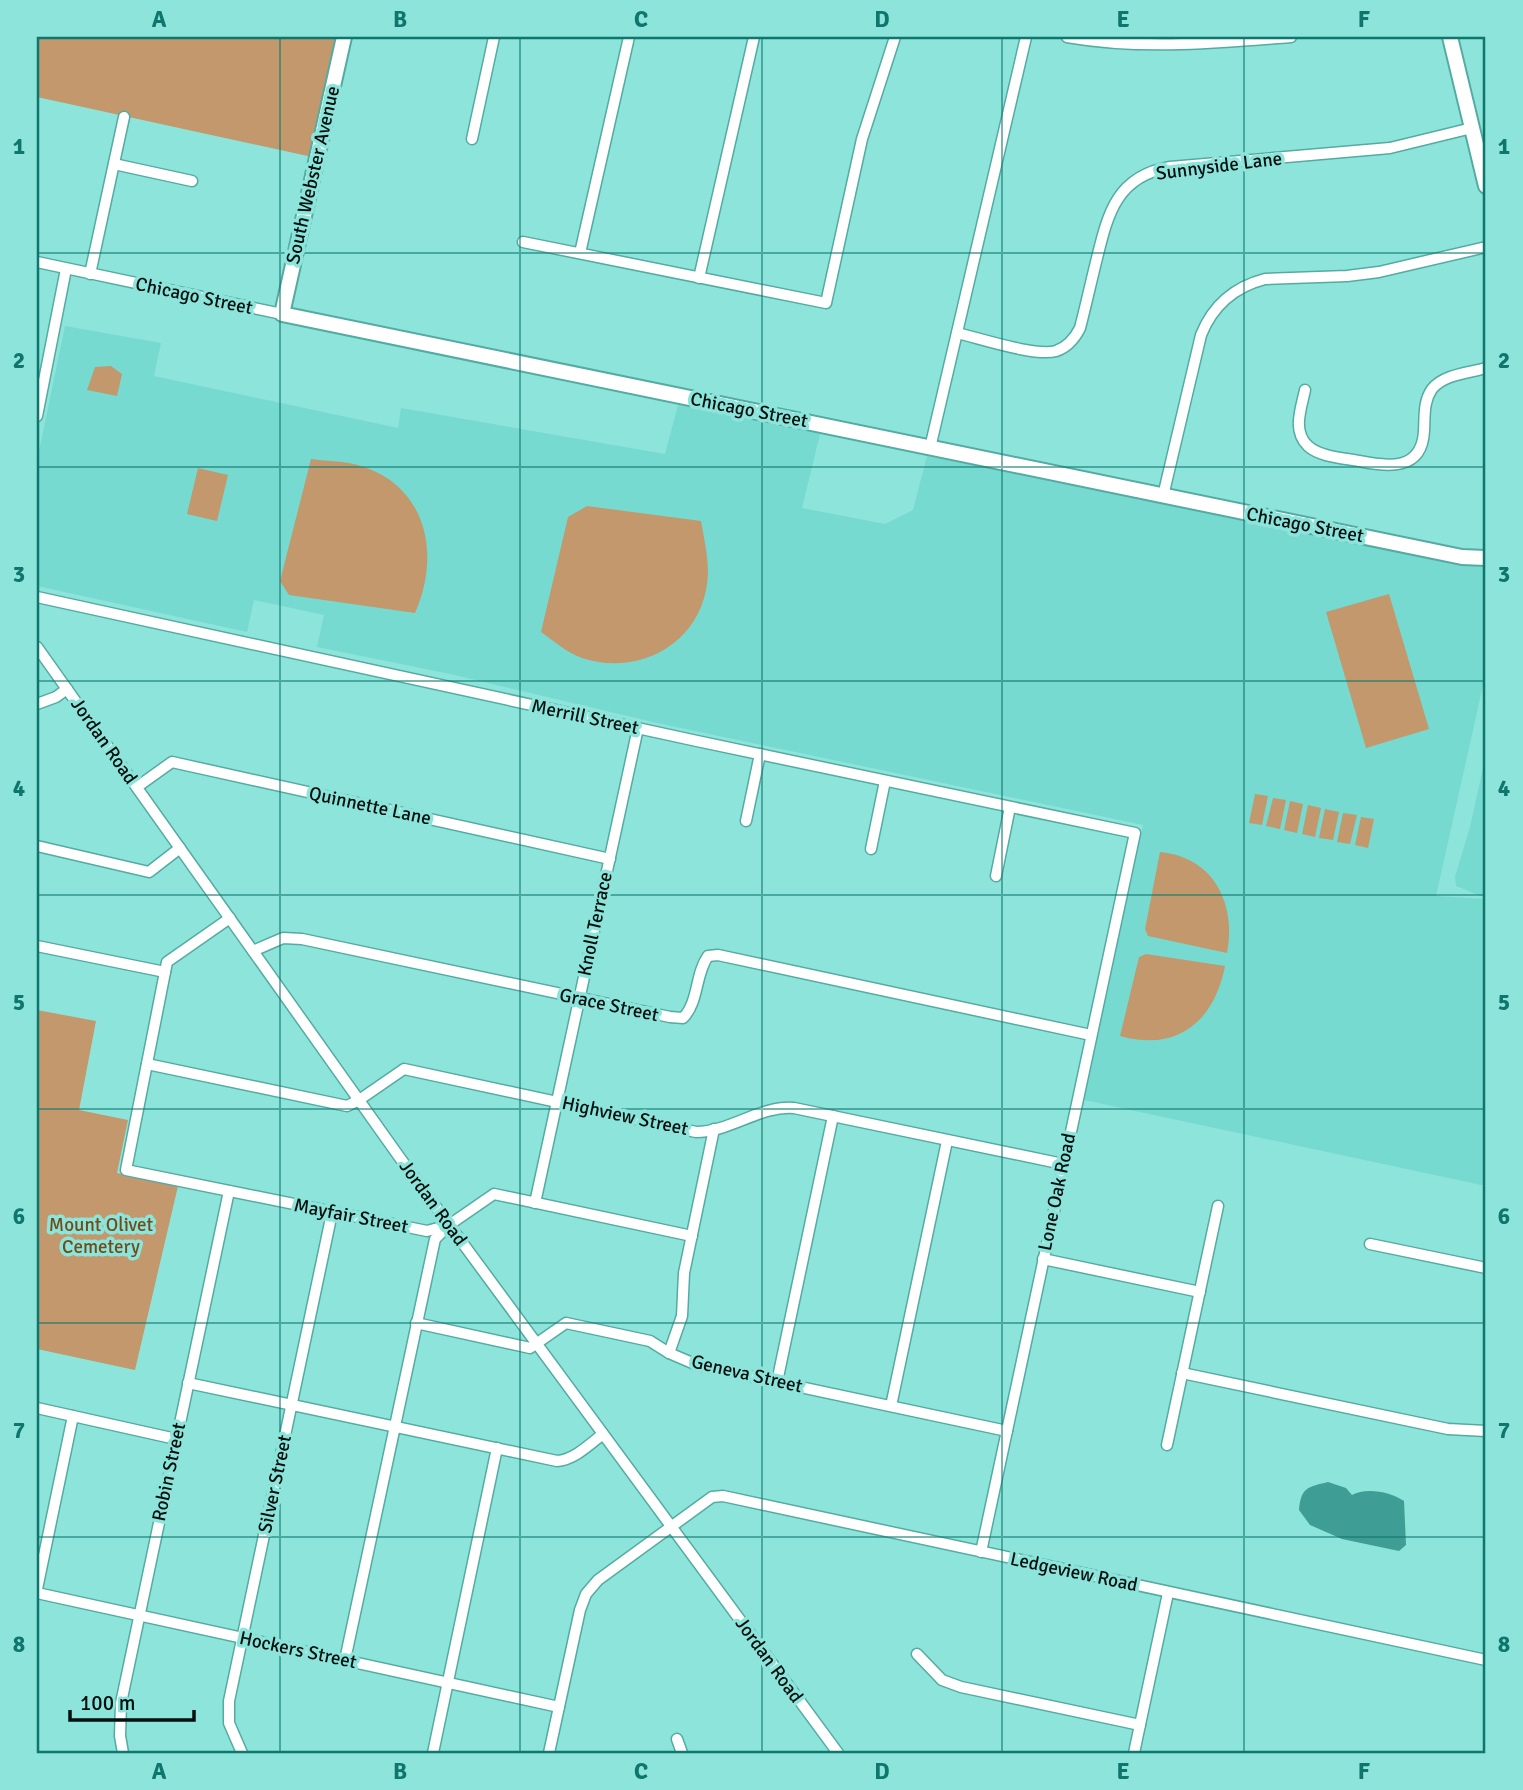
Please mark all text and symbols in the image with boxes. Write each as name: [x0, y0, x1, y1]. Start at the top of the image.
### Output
text: A: [152, 5, 167, 34]
text: B: [393, 5, 407, 34]
text: C: [634, 5, 648, 34]
text: D: [874, 5, 890, 34]
text: E: [1116, 5, 1130, 34]
text: F: [1358, 5, 1370, 34]
street label: South Webster Avenue: [281, 84, 345, 266]
text: 1: [13, 132, 25, 161]
text: 1: [1498, 132, 1510, 161]
street label: Sunnyside Lane: [1155, 146, 1283, 186]
street label: Chicago Street: [133, 272, 255, 320]
text: 2: [13, 346, 25, 375]
text: 2: [1498, 346, 1510, 375]
street label: Chicago Street: [688, 387, 810, 433]
street label: Chicago Street: [1244, 502, 1366, 548]
text: 3: [13, 560, 25, 589]
text: 3: [1498, 560, 1510, 589]
street label: Jordan Road: [65, 693, 143, 789]
street label: Merrill Street: [529, 694, 641, 740]
text: 4: [13, 774, 25, 803]
text: 4: [1498, 774, 1510, 803]
street label: Quinnette Lane: [307, 781, 433, 831]
street label: Knoll Terrace: [572, 870, 618, 978]
street label: Grace Street: [557, 983, 661, 1027]
text: 5: [13, 988, 25, 1017]
text: 5: [1498, 988, 1510, 1017]
street label: Highview Street: [560, 1091, 691, 1141]
street label: Lone Oak Road: [1033, 1131, 1081, 1253]
street label: Jordan Road: [394, 1155, 472, 1251]
street label: Mayfair Street: [292, 1193, 410, 1239]
text: 6: [13, 1202, 25, 1231]
text: 6: [1498, 1202, 1510, 1231]
park label: Mount Olivet Cemetery: [49, 1213, 153, 1259]
street label: Geneva Street: [689, 1350, 805, 1399]
text: 7: [13, 1416, 25, 1445]
text: 7: [1498, 1416, 1510, 1445]
street label: Robin Street: [147, 1420, 191, 1524]
street label: Silver Street: [253, 1432, 297, 1535]
street label: Ledgeview Road: [1008, 1547, 1140, 1597]
street label: Jordan Road: [730, 1612, 808, 1708]
street label: Hockers Street: [237, 1626, 359, 1674]
text: 8: [13, 1630, 25, 1659]
text: 8: [1498, 1630, 1510, 1659]
scale bar: [70, 1678, 194, 1722]
text: 100 m: [80, 1690, 135, 1716]
text: A: [152, 1757, 167, 1786]
text: B: [393, 1757, 407, 1786]
text: C: [634, 1757, 648, 1786]
text: D: [874, 1757, 890, 1786]
text: E: [1116, 1757, 1130, 1786]
text: F: [1358, 1757, 1370, 1786]

